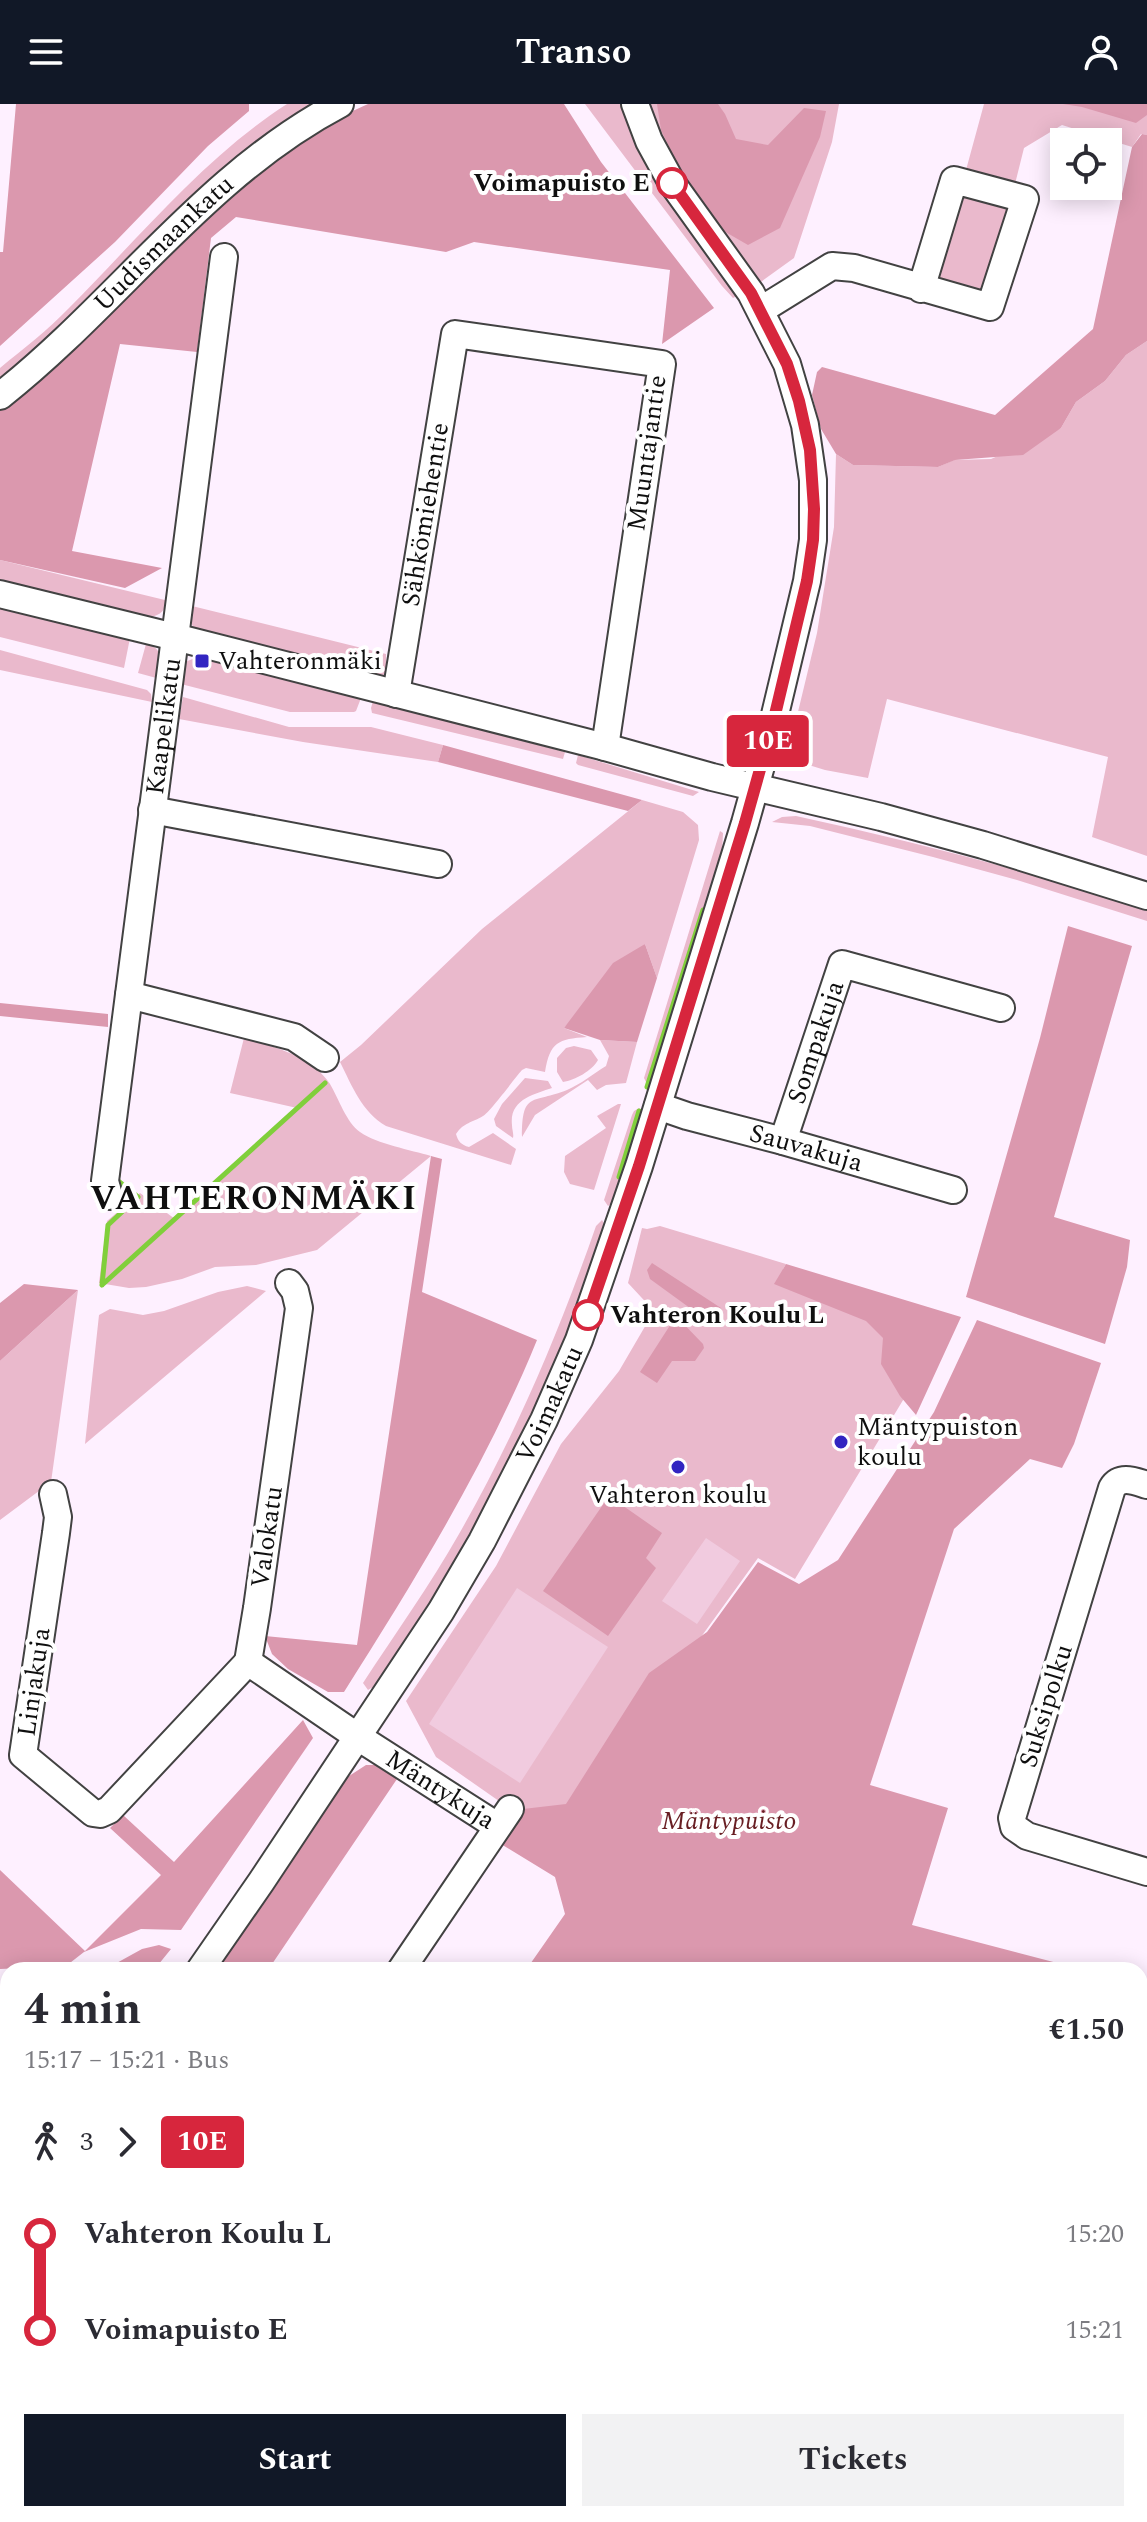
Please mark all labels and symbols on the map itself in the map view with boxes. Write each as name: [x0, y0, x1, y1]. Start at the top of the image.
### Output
place label: Voimapuisto E: [473, 163, 650, 203]
street label: Uudismaankatu: [84, 165, 243, 321]
marker: Voimapuisto E: [657, 168, 687, 198]
street label: Muuntajantie: [616, 372, 678, 534]
street label: Sähkömiehentie: [391, 419, 460, 609]
place label: Vahteronmäki: [218, 641, 382, 681]
marker: Vahteronmäki: [193, 652, 211, 670]
street label: Kaapelikatu: [135, 656, 192, 797]
line badge: 10E: [722, 715, 814, 767]
street label: Sompakuja: [777, 975, 855, 1109]
street label: Sauvakuja: [745, 1113, 868, 1183]
district label: VAHTERONMÄKI: [90, 1173, 418, 1225]
place label: Vahteron Koulu L: [610, 1295, 824, 1335]
marker: Vahteron Koulu L: [573, 1300, 603, 1330]
street label: Voimakatu: [505, 1339, 594, 1470]
place label: Mäntypuiston koulu: [857, 1407, 1018, 1477]
marker: Mäntypuiston koulu: [832, 1433, 850, 1451]
marker: Vahteron koulu: [669, 1458, 687, 1476]
place label: Vahteron koulu: [589, 1475, 767, 1515]
street label: Valokatu: [240, 1483, 294, 1591]
street label: Linjakuja: [7, 1624, 62, 1739]
street label: Suksipolku: [1008, 1639, 1084, 1773]
street label: Mäntykuja: [377, 1739, 504, 1840]
park label: Mäntypuisto: [662, 1801, 796, 1841]

